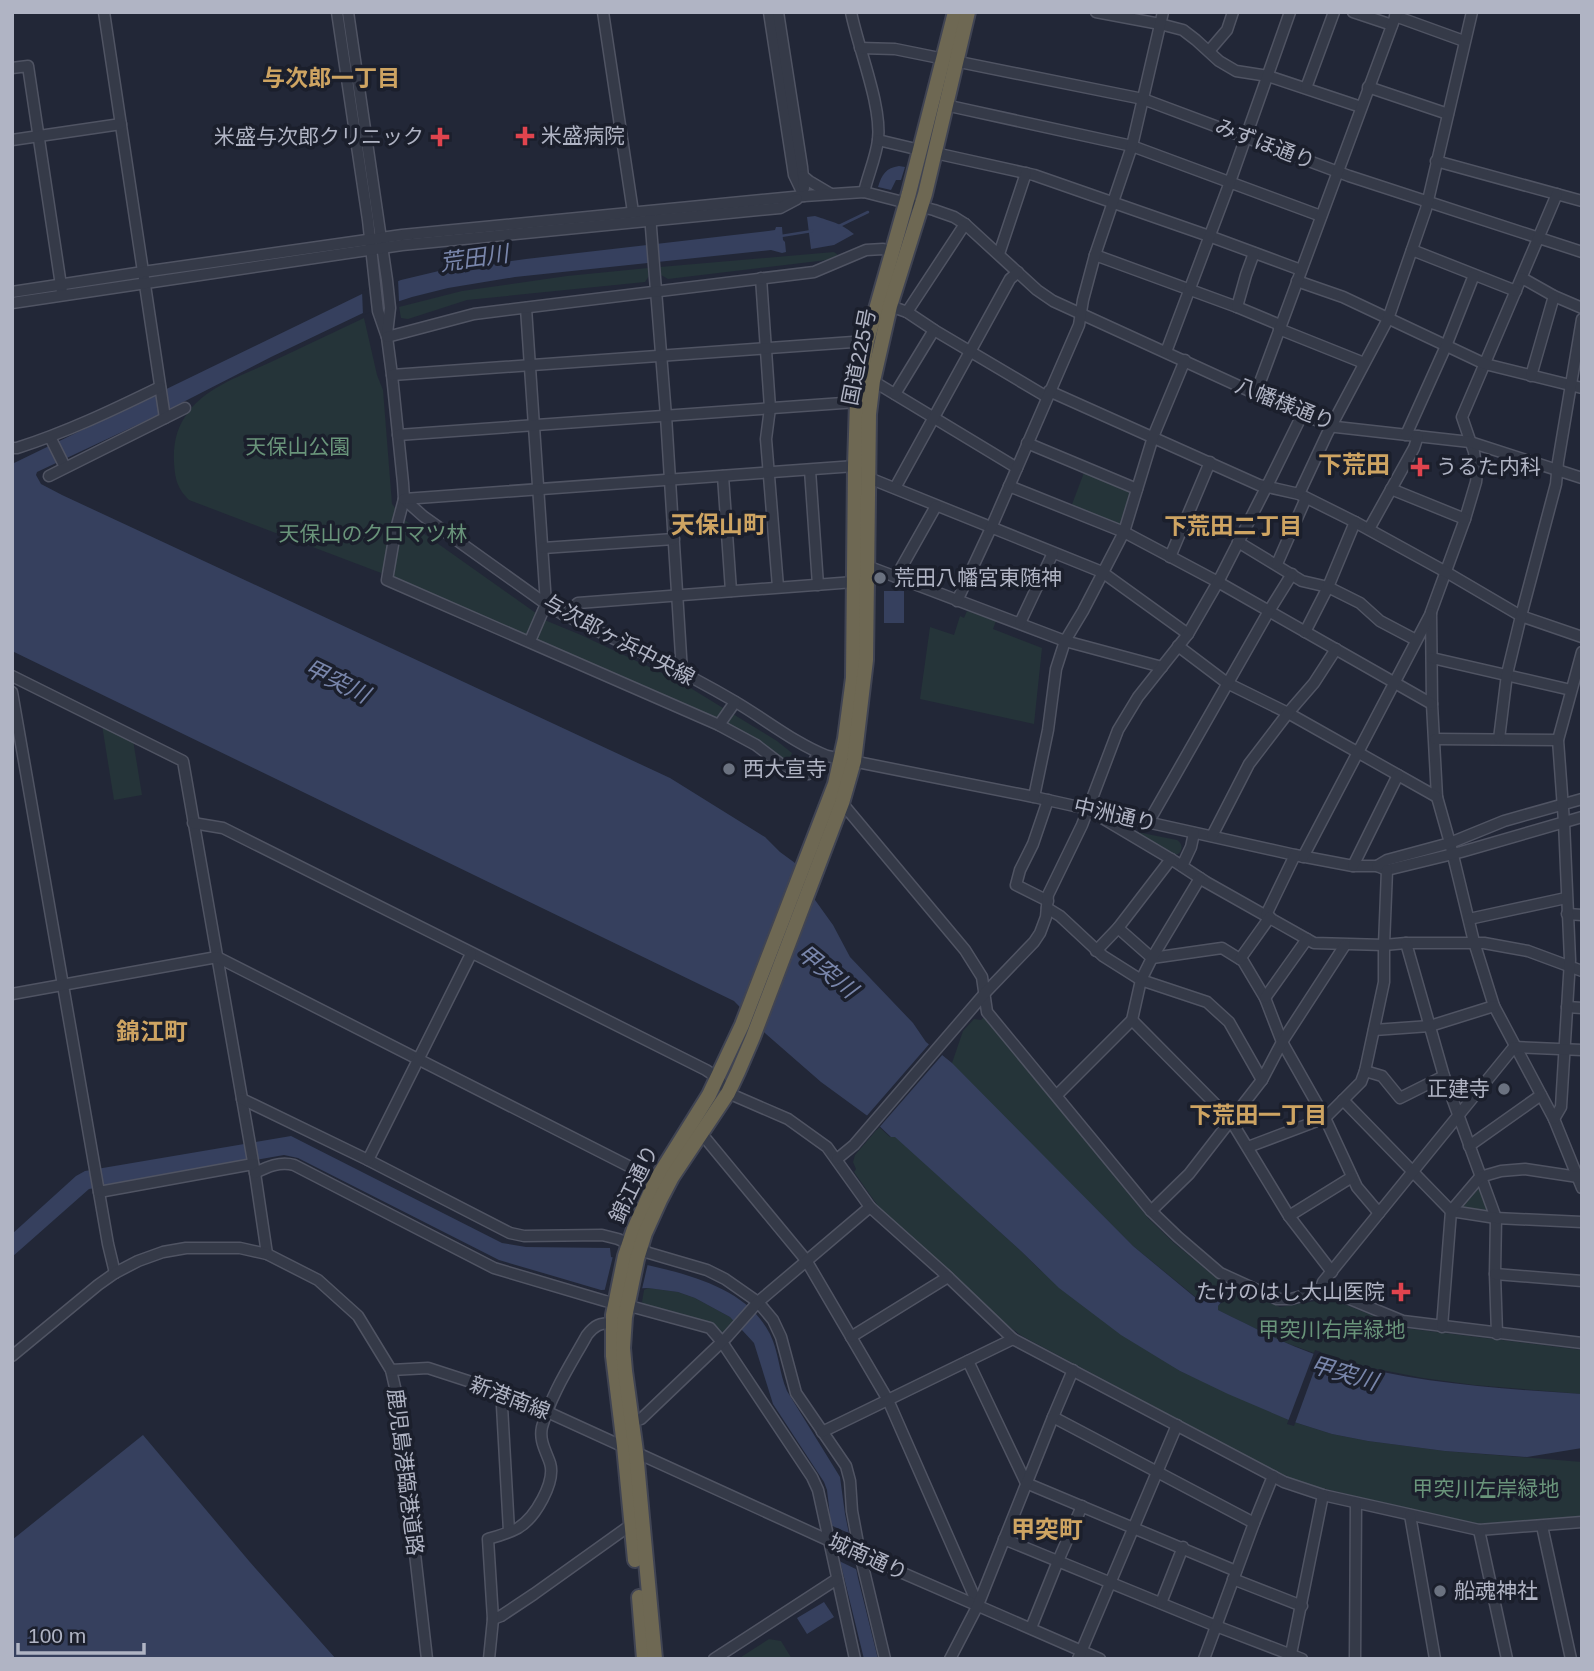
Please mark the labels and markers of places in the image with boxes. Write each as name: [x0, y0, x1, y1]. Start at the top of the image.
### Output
place label: 米盛病院: [541, 124, 625, 147]
place label: 米盛与次郎クリニック: [214, 125, 424, 148]
marker: 米盛病院: [515, 126, 535, 146]
marker: 米盛与次郎クリニック: [430, 127, 450, 147]
place label: うるた内科: [1436, 455, 1541, 478]
marker: うるた内科: [1410, 457, 1430, 477]
place label: 荒田八幡宮東随神: [894, 566, 1062, 589]
marker: 荒田八幡宮東随神: [872, 570, 888, 586]
place label: 西大宣寺: [743, 757, 827, 780]
marker: 西大宣寺: [721, 761, 737, 777]
place label: 正建寺: [1427, 1077, 1490, 1100]
marker: 正建寺: [1496, 1081, 1512, 1097]
place label: たけのはし大山医院: [1196, 1280, 1385, 1303]
marker: たけのはし大山医院: [1391, 1282, 1411, 1302]
place label: 船魂神社: [1454, 1579, 1538, 1602]
marker: 船魂神社: [1432, 1583, 1448, 1599]

